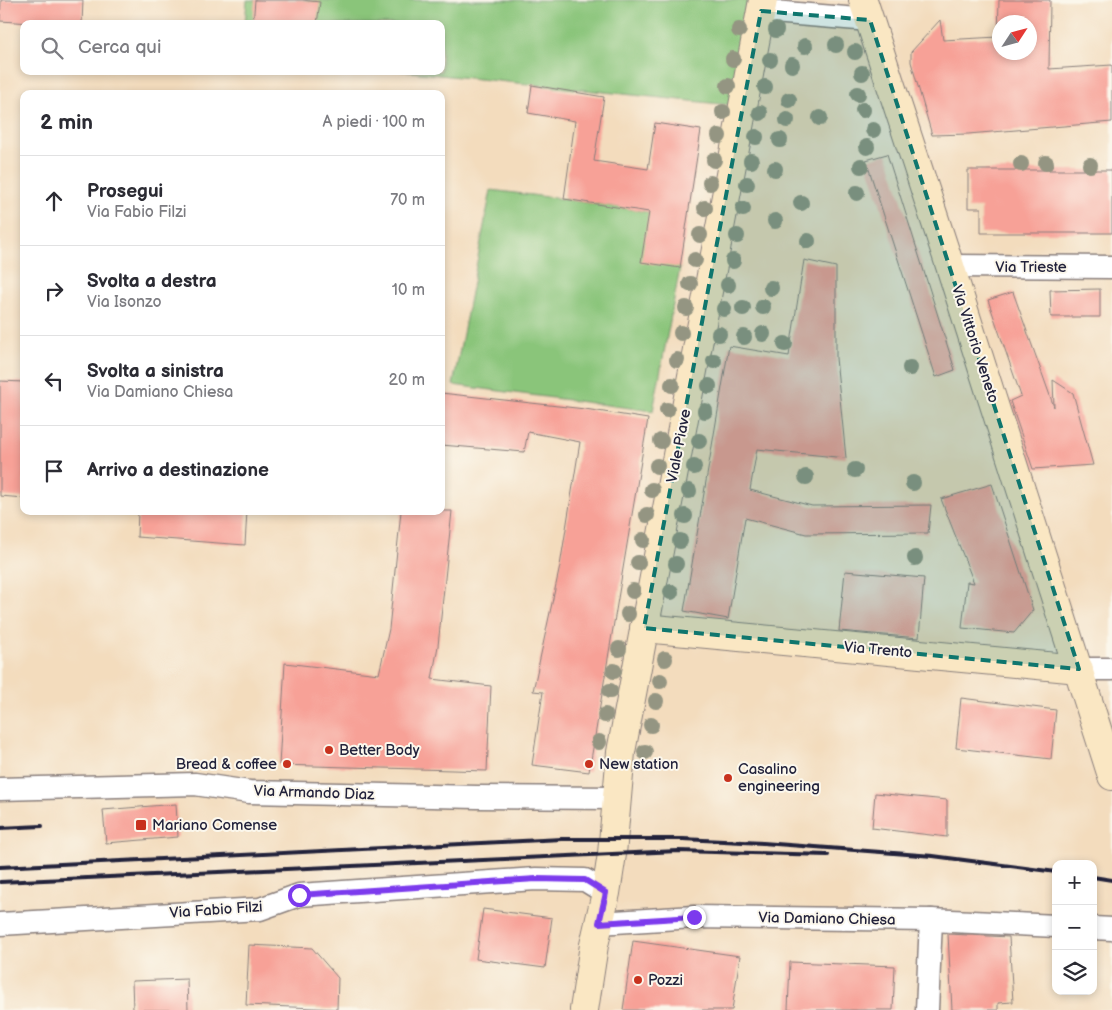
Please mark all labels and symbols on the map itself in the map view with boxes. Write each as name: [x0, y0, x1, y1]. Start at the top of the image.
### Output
north arrow: [992, 15, 1037, 60]
street label: Via Trieste: [995, 258, 1067, 277]
street label: Via Vittorio Veneto: [947, 283, 1003, 405]
street label: Viale Piave: [663, 407, 695, 485]
street label: Via Trento: [843, 638, 913, 662]
place label: Better Body: [339, 741, 420, 760]
marker: Better Body: [323, 744, 335, 756]
place label: Bread & coffee: [176, 755, 277, 774]
place label: New station: [599, 755, 678, 774]
marker: Bread & coffee: [281, 758, 293, 770]
marker: New station: [583, 758, 595, 770]
place label: Casalino engineering: [738, 760, 820, 796]
marker: Casalino engineering: [722, 772, 734, 784]
street label: Via Armando Diaz: [253, 781, 375, 805]
place label: Mariano Comense: [152, 816, 277, 835]
marker: Mariano Comense: [134, 818, 148, 832]
route start: [288, 884, 311, 907]
street label: Via Fabio Filzi: [169, 897, 263, 923]
route end: [683, 906, 706, 929]
street label: Via Damiano Chiesa: [758, 908, 896, 930]
place label: Pozzi: [648, 971, 683, 990]
marker: Pozzi: [632, 974, 644, 986]

